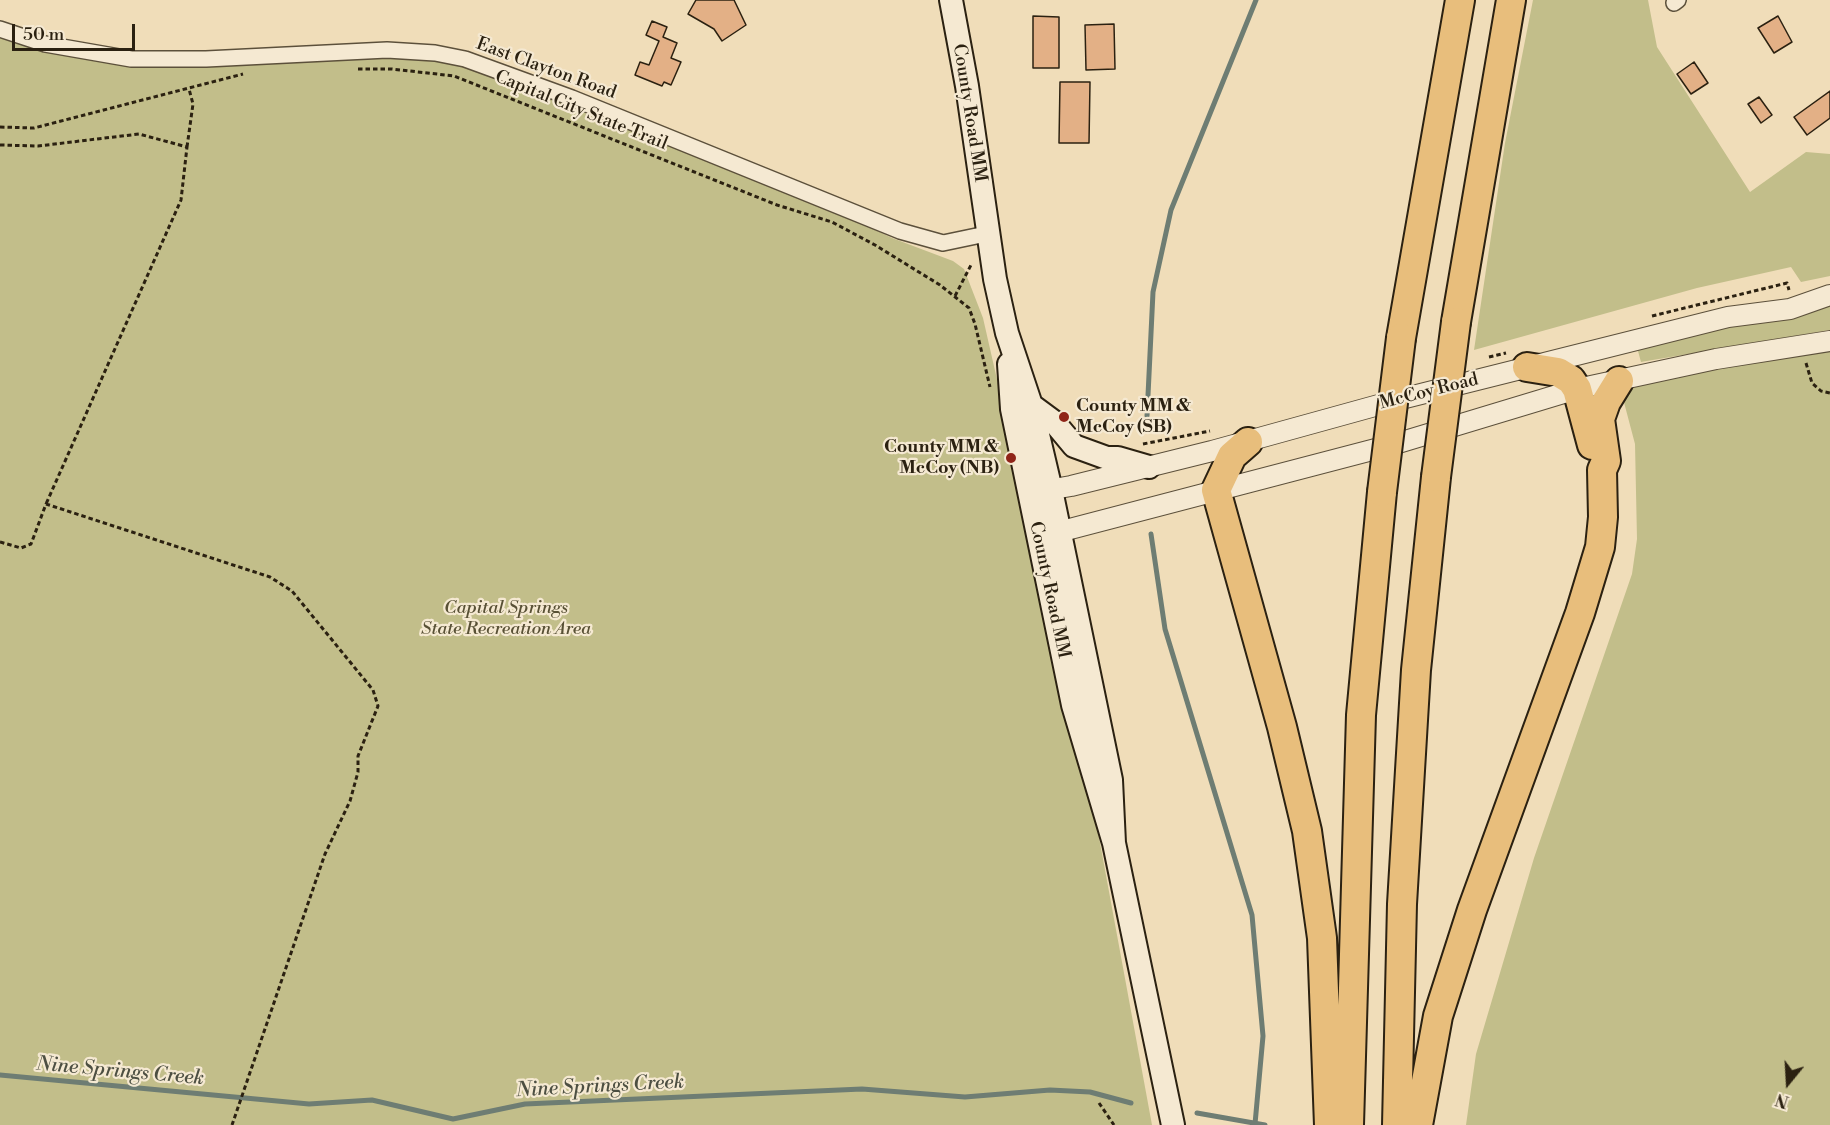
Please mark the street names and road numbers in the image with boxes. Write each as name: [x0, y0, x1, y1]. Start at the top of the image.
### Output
street label: East Clayton Road: [473, 34, 619, 104]
street label: County Road MM: [947, 42, 991, 184]
street label: Capital City State Trail: [491, 66, 671, 156]
street label: McCoy Road: [1377, 369, 1481, 415]
street label: County Road MM: [1024, 519, 1074, 661]

